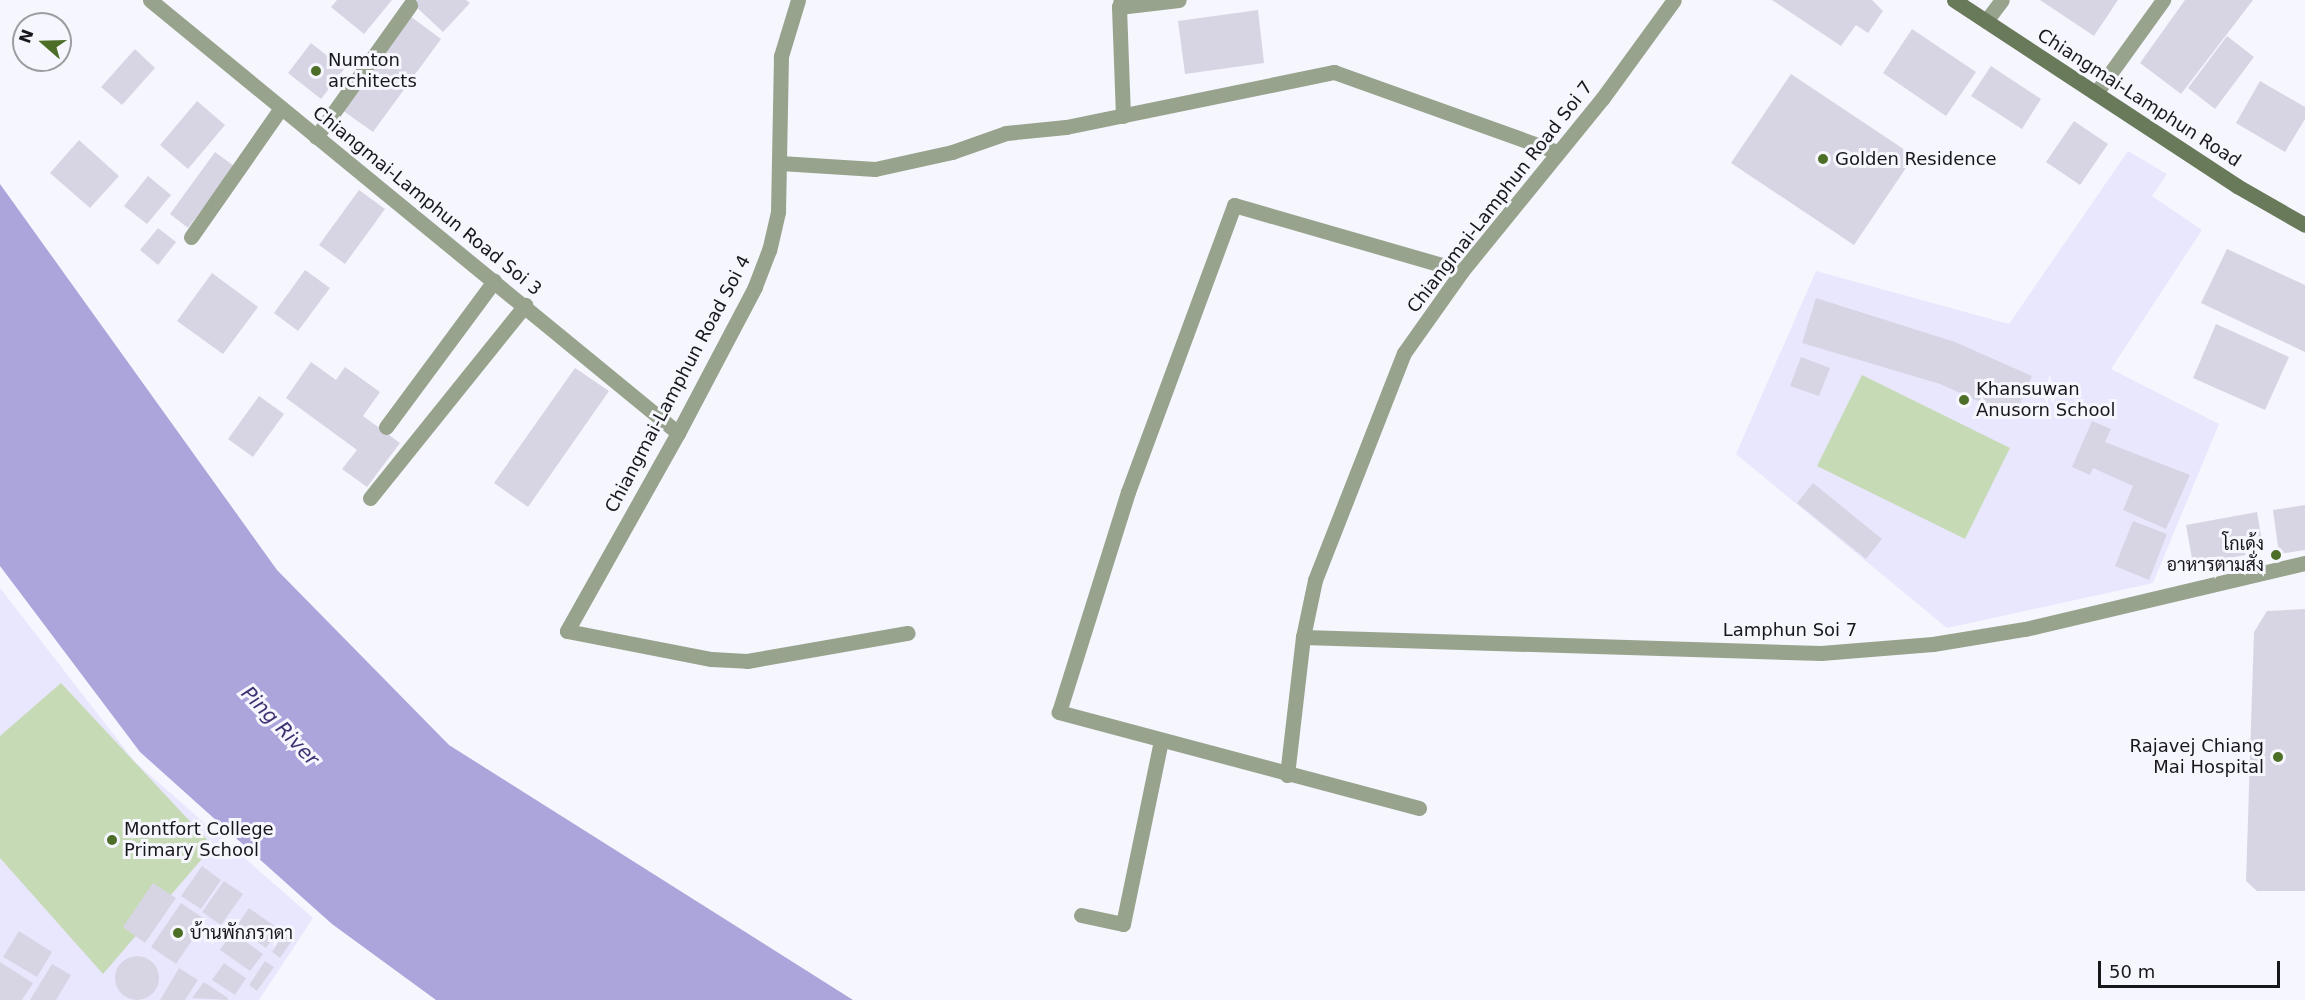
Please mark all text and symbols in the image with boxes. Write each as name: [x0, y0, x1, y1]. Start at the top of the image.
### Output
north arrow: [12, 12, 72, 72]
street label: Chiangmai-Lamphun Road: [2033, 24, 2245, 172]
text: N: [15, 27, 38, 46]
place label: Numton architects: [328, 50, 417, 92]
marker: Numton architects: [309, 64, 323, 78]
street label: Chiangmai-Lamphun Road Soi 7: [1403, 77, 1597, 317]
street label: Chiangmai-Lamphun Road Soi 3: [308, 102, 546, 300]
place label: Golden Residence: [1835, 148, 1997, 170]
marker: Golden Residence: [1816, 152, 1830, 166]
street label: Chiangmai-Lamphun Road Soi 4: [601, 252, 755, 516]
place label: Khansuwan Anusorn School: [1976, 379, 2115, 422]
marker: Khansuwan Anusorn School: [1957, 393, 1971, 407]
place label: โกเด้ง อาหารตามสั่ง: [2166, 534, 2264, 576]
marker: โกเด้ง อาหารตามสั่ง: [2269, 548, 2283, 562]
street label: Lamphun Soi 7: [1723, 619, 1857, 641]
water label: Ping River: [236, 681, 324, 771]
place label: Rajavej Chiang Mai Hospital: [2130, 736, 2264, 778]
marker: Rajavej Chiang Mai Hospital: [2269, 748, 2287, 766]
place label: Montfort College Primary School: [124, 819, 274, 862]
marker: Montfort College Primary School: [105, 833, 119, 847]
place label: บ้านพักภราดา: [190, 922, 293, 944]
marker: บ้านพักภราดา: [171, 926, 185, 940]
scale bar: [2101, 949, 2282, 987]
text: 50 m: [2109, 961, 2155, 982]

